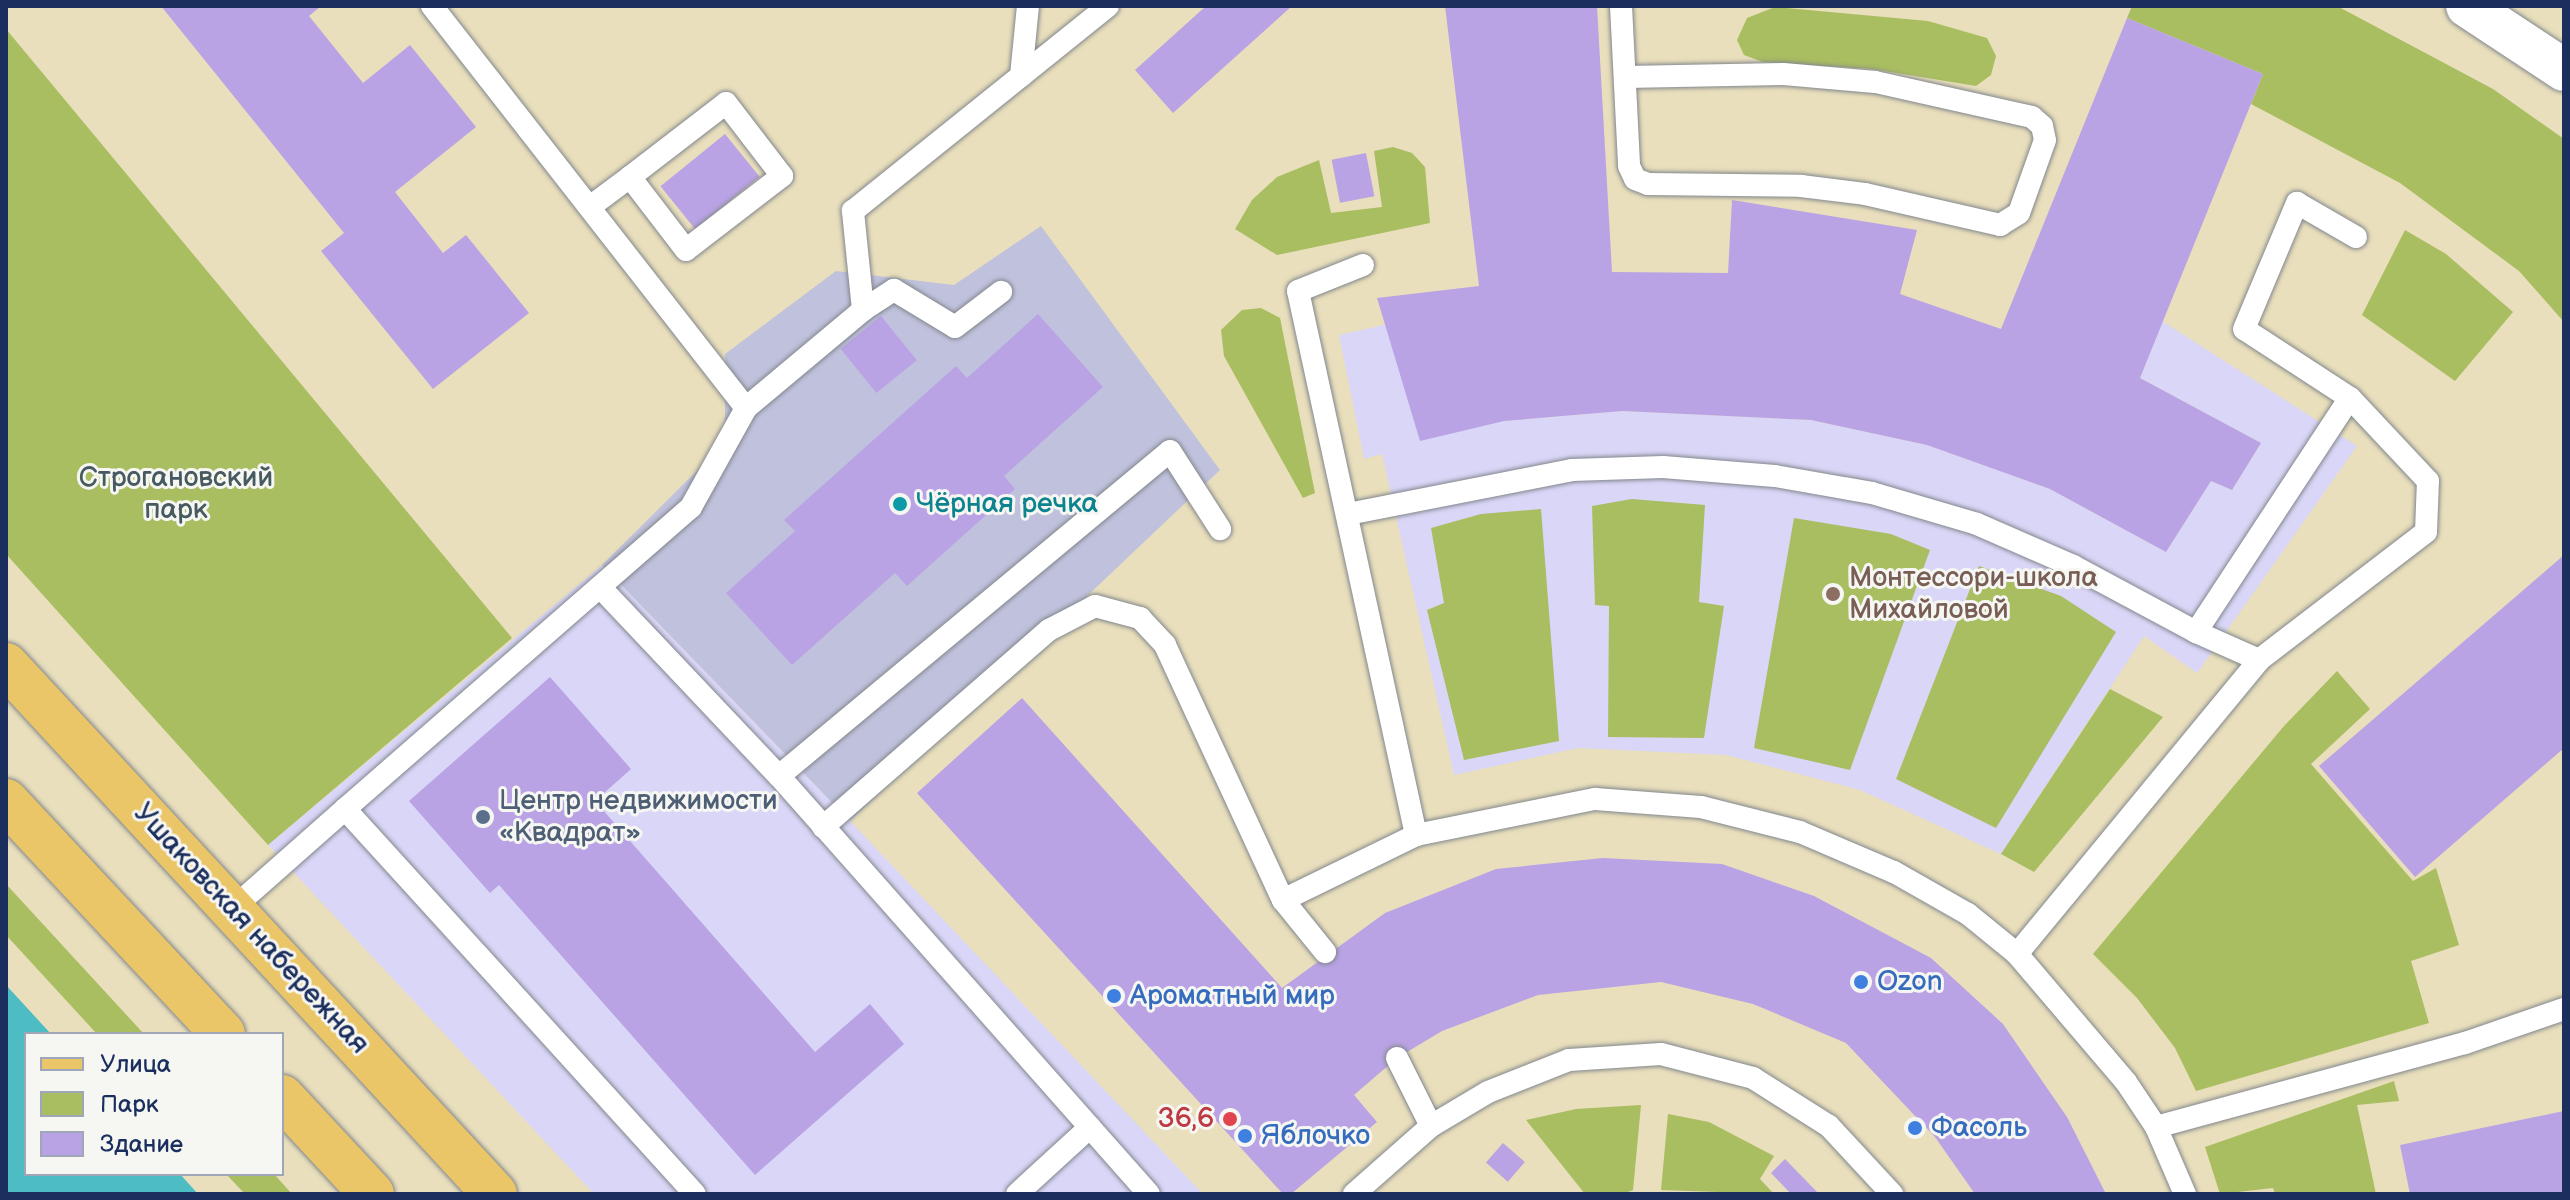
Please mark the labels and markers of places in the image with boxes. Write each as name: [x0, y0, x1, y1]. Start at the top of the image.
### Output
place label: Чёрная речка: [916, 487, 1098, 521]
marker: Чёрная речка: [891, 495, 909, 513]
place label: Монтессори-школа Михайловой: [1849, 561, 2098, 627]
marker: Монтессори-школа Михайловой: [1824, 585, 1842, 603]
place label: Центр недвижимости «Квадрат»: [499, 784, 778, 850]
marker: Центр недвижимости «Квадрат»: [474, 808, 492, 826]
place label: Ozon: [1877, 965, 1943, 999]
marker: Ozon: [1852, 973, 1870, 991]
place label: Ароматный мир: [1130, 979, 1335, 1013]
marker: Ароматный мир: [1105, 987, 1123, 1005]
place label: 36,6: [1157, 1102, 1214, 1136]
marker: 36,6: [1221, 1110, 1239, 1128]
place label: Фасоль: [1931, 1111, 2027, 1145]
place label: Яблочко: [1261, 1119, 1370, 1153]
marker: Фасоль: [1906, 1119, 1924, 1137]
marker: Яблочко: [1236, 1127, 1254, 1145]

